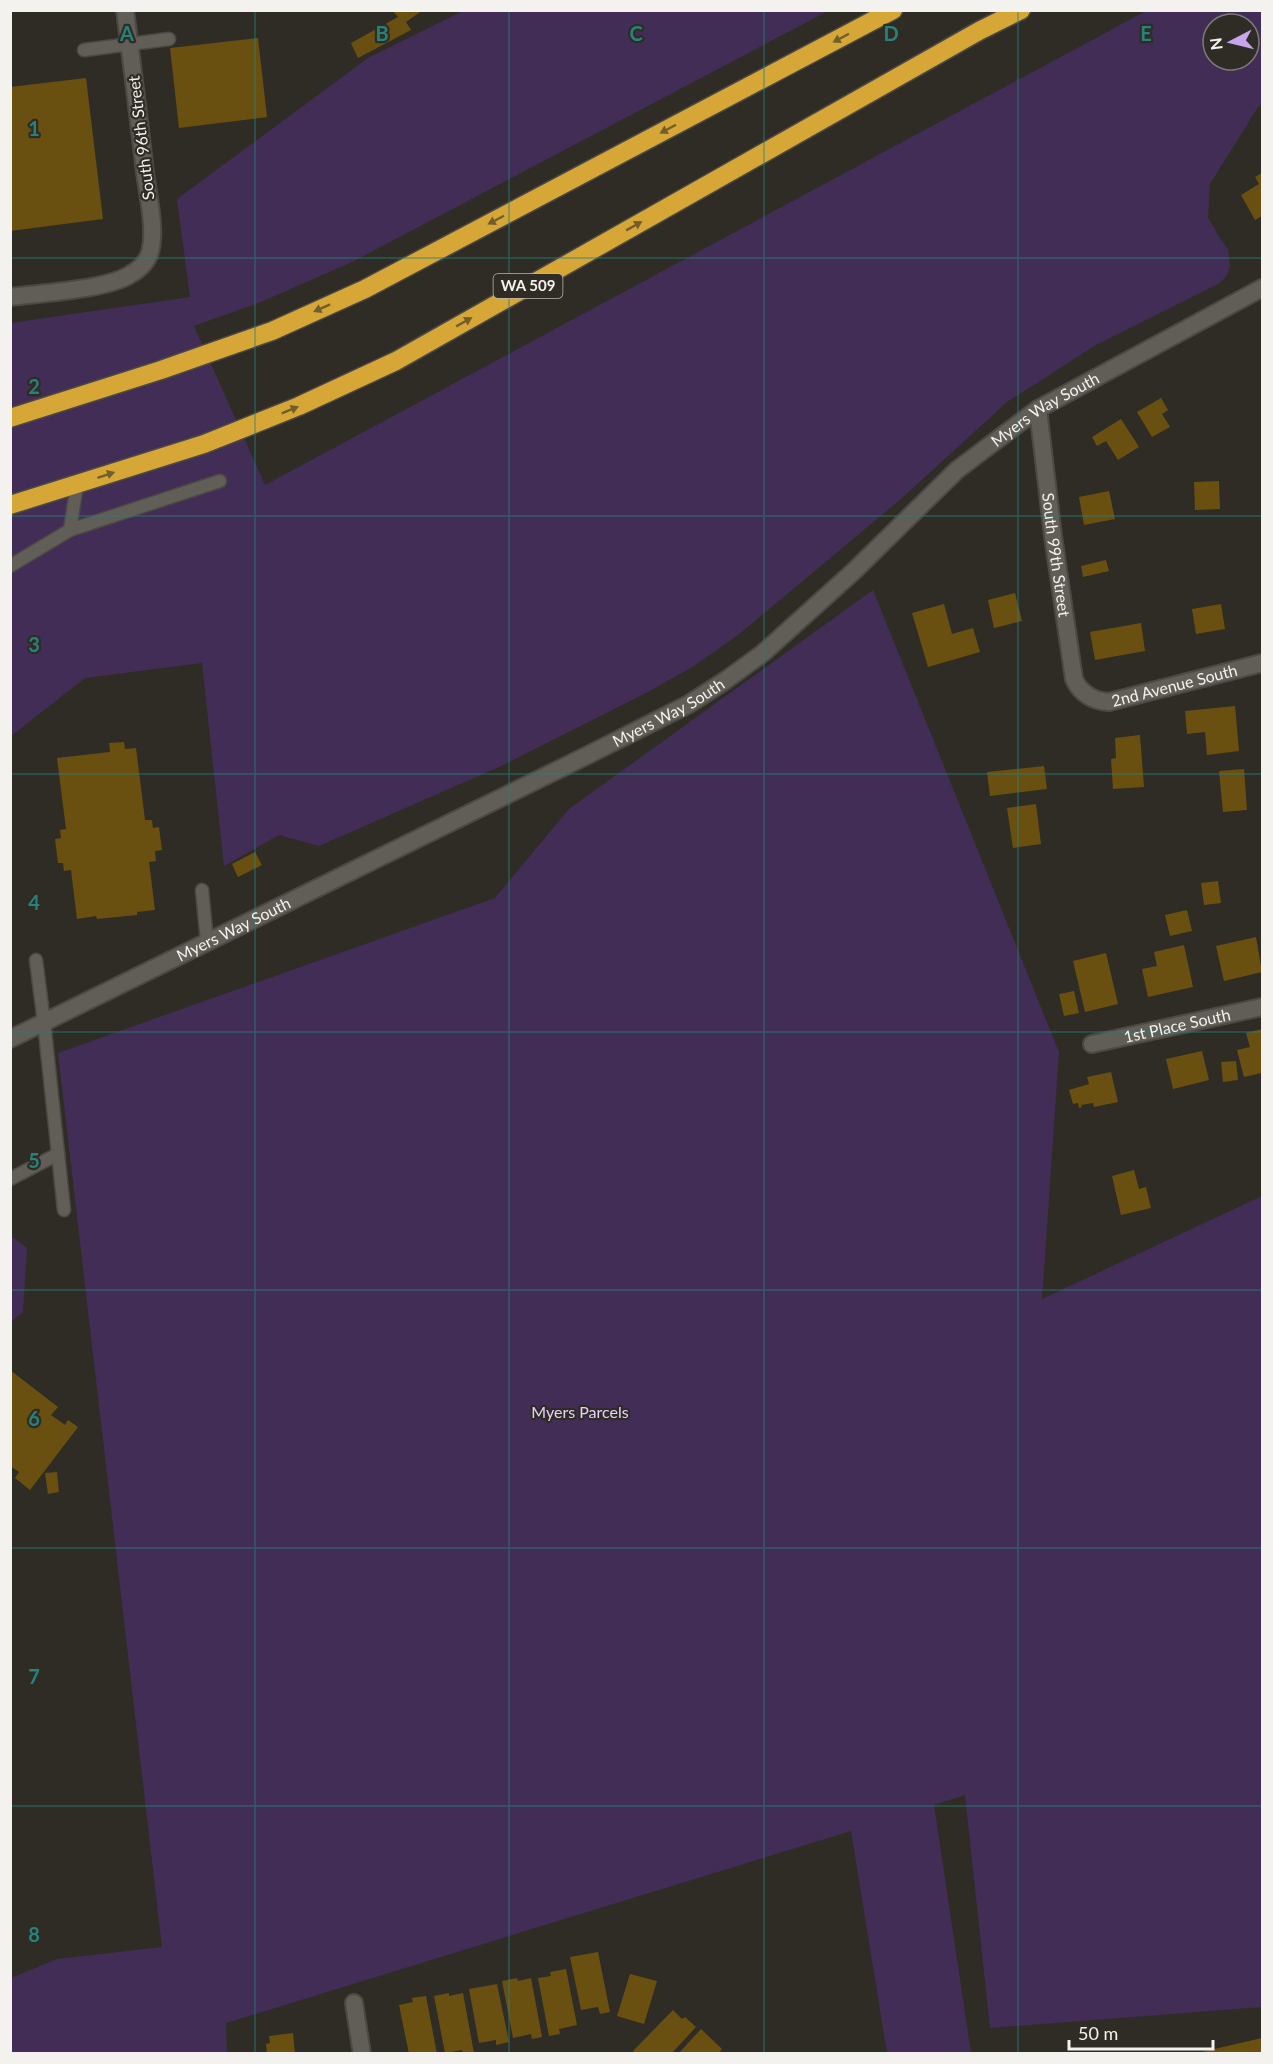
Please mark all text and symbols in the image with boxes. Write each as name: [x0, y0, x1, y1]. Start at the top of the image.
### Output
north arrow: [1201, 12, 1261, 72]
text: A: [119, 21, 134, 45]
text: B: [375, 21, 389, 45]
text: C: [629, 21, 643, 45]
text: D: [883, 21, 899, 45]
text: E: [1140, 21, 1152, 45]
one-way arrow: [832, 33, 849, 43]
text: N: [1205, 37, 1226, 51]
street label: South 96th Street: [123, 75, 158, 201]
text: 1: [28, 116, 40, 140]
one-way arrow: [660, 124, 677, 134]
one-way arrow: [487, 215, 504, 225]
one-way arrow: [626, 221, 642, 232]
road number: WA 509: [494, 274, 562, 298]
one-way arrow: [314, 304, 331, 313]
one-way arrow: [456, 317, 473, 327]
street label: Myers Way South: [987, 368, 1102, 450]
text: 2: [28, 374, 40, 398]
one-way arrow: [281, 405, 299, 414]
one-way arrow: [97, 470, 115, 479]
street label: South 99th Street: [1039, 492, 1075, 618]
text: 3: [28, 632, 40, 656]
street label: 2nd Avenue South: [1109, 660, 1239, 710]
street label: Myers Way South: [609, 674, 728, 750]
text: 4: [28, 890, 40, 914]
street label: Myers Way South: [173, 893, 293, 965]
street label: 1st Place South: [1122, 1004, 1232, 1046]
text: 5: [28, 1148, 40, 1172]
park label: Myers Parcels: [531, 1402, 629, 1421]
text: 6: [28, 1406, 40, 1430]
text: 7: [28, 1664, 40, 1688]
text: 8: [28, 1922, 40, 1946]
scale bar: [1069, 2013, 1213, 2051]
text: 50 m: [1078, 2022, 1118, 2044]

